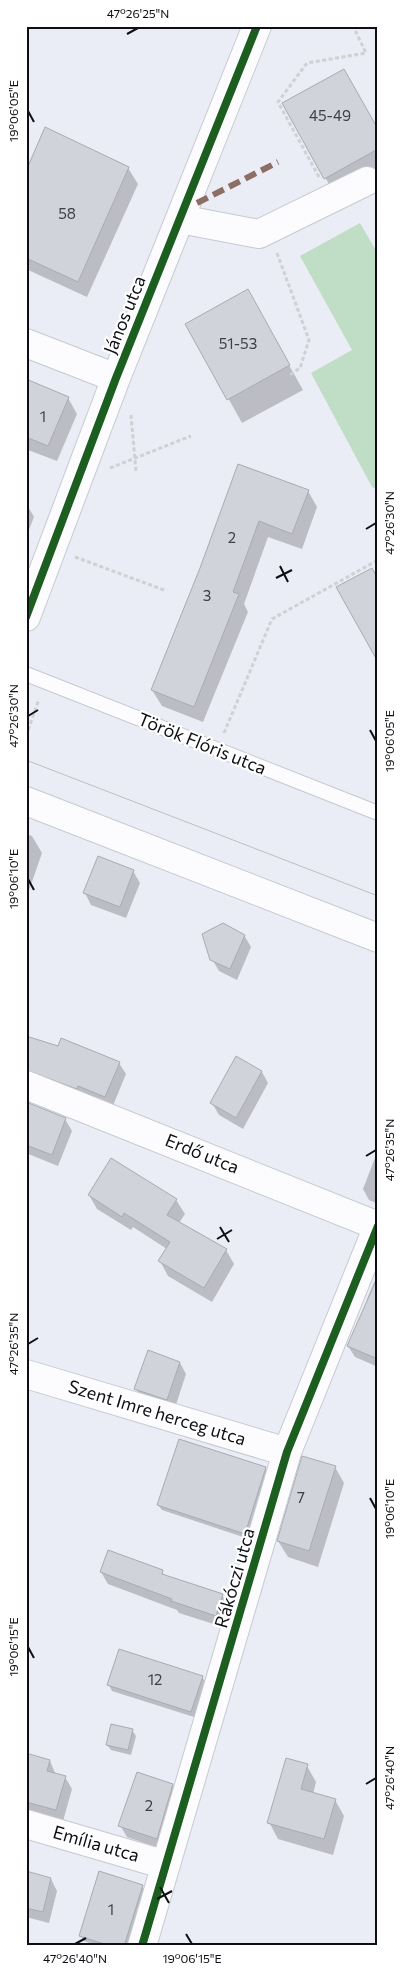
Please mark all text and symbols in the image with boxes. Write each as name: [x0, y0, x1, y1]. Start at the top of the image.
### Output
text: 47°26'25"N: [107, 6, 169, 20]
text: 19°06'05"E: [6, 80, 20, 142]
house number: 45-49: [309, 106, 351, 124]
house number: 58: [58, 204, 76, 222]
street label: János utca: [98, 272, 150, 357]
house number: 51-53: [219, 334, 257, 352]
house number: 1: [40, 407, 46, 425]
text: 47°26'30"N: [382, 491, 396, 555]
house number: 2: [228, 528, 236, 546]
house number: 3: [203, 586, 211, 604]
text: 47°26'30"N: [6, 684, 20, 748]
street label: Török Flóris utca: [135, 707, 270, 779]
text: 19°06'05"E: [382, 710, 396, 772]
text: 19°06'10"E: [6, 849, 20, 909]
text: 47°26'35"N: [382, 1119, 396, 1181]
street label: Erdő utca: [162, 1128, 243, 1178]
text: 47°26'35"N: [6, 1313, 20, 1375]
street label: Szent Imre herceg utca: [66, 1375, 249, 1450]
text: 19°06'10"E: [382, 1479, 396, 1539]
house number: 7: [297, 1488, 305, 1506]
street label: Rákóczi utca: [209, 1525, 259, 1630]
text: 19°06'15"E: [6, 1617, 20, 1677]
house number: 12: [148, 1670, 162, 1688]
text: 47°26'40"N: [382, 1746, 396, 1810]
house number: 2: [145, 1796, 153, 1814]
street label: Emília utca: [51, 1820, 142, 1866]
house number: 1: [108, 1900, 114, 1918]
text: 47°26'40"N: [43, 1951, 107, 1965]
text: 19°06'15"E: [162, 1951, 222, 1965]

